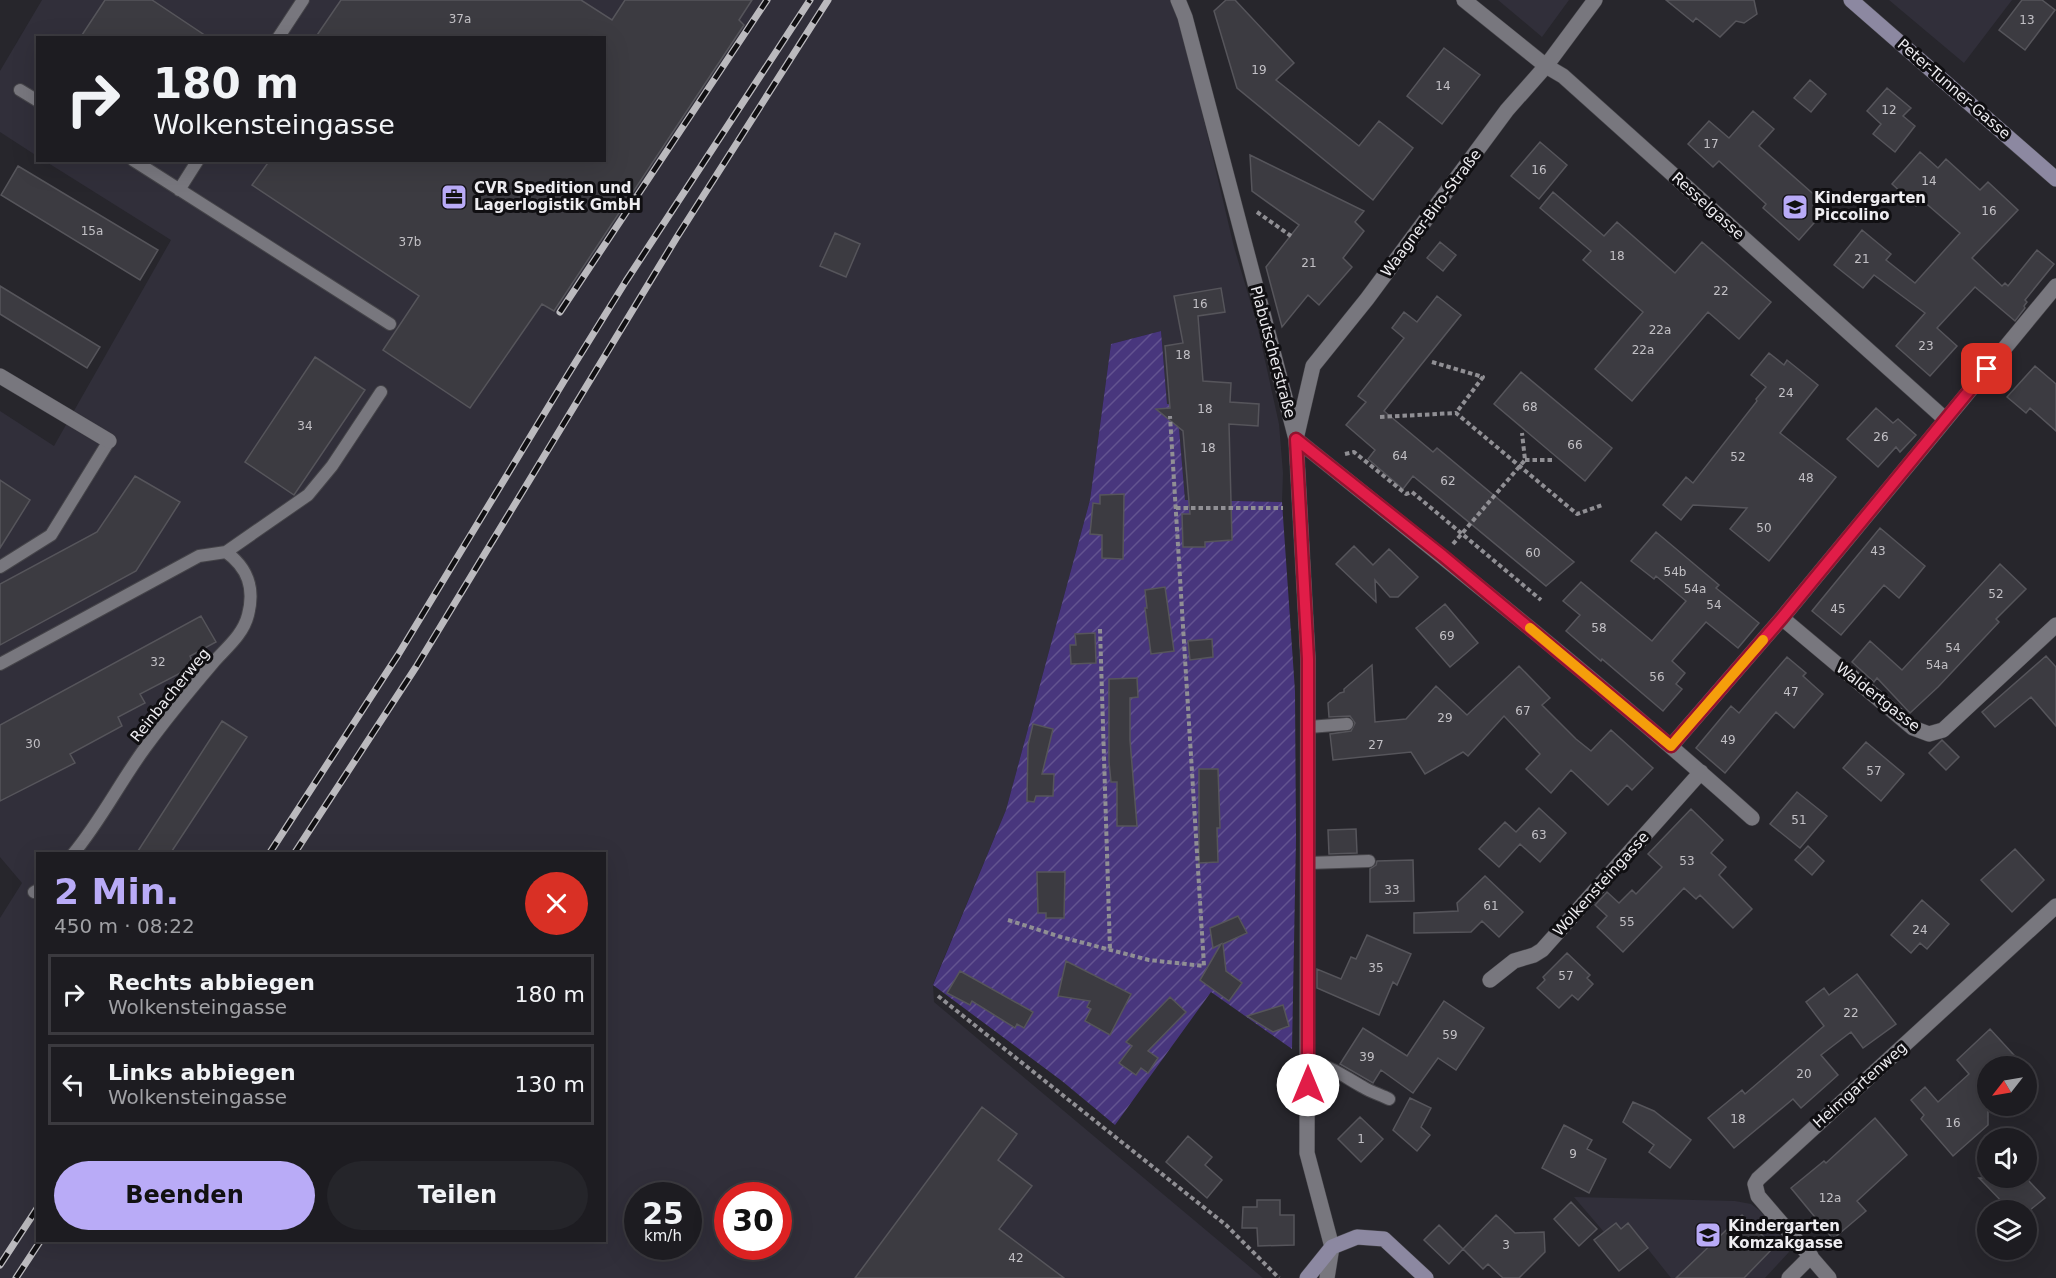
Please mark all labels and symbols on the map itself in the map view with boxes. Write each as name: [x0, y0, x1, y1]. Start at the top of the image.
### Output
house number: 37a: [449, 12, 471, 26]
house number: 13: [2019, 13, 2035, 27]
street label: Peter-Tunner-Gasse: [1894, 35, 2014, 143]
house number: 19: [1251, 63, 1267, 77]
house number: 14: [1435, 79, 1451, 93]
house number: 12: [1881, 103, 1897, 117]
house number: 17: [1703, 137, 1719, 151]
street label: Waagner-Biro-Straße: [1377, 146, 1485, 280]
house number: 16: [1531, 163, 1547, 177]
street label: Resselgasse: [1668, 169, 1748, 243]
house number: 14: [1921, 174, 1937, 188]
place label: CVR Spedition und Lagerlogistik GmbH: [474, 179, 641, 214]
office icon: CVR Spedition und Lagerlogistik GmbH: [439, 182, 469, 212]
place label: Kindergarten Piccolino: [1814, 189, 1926, 224]
school or university icon: Kindergarten Piccolino: [1780, 192, 1810, 222]
house number: 16: [1981, 204, 1997, 218]
house number: 15a: [81, 224, 103, 238]
house number: 37b: [399, 235, 421, 249]
house number: 18: [1609, 249, 1625, 263]
house number: 21: [1854, 252, 1870, 266]
house number: 21: [1301, 256, 1317, 270]
street label: Plabutscherstraße: [1247, 284, 1299, 420]
house number: 22: [1713, 284, 1729, 298]
house number: 16: [1192, 297, 1208, 311]
house number: 22a: [1649, 323, 1671, 337]
house number: 23: [1918, 339, 1934, 353]
house number: 22a: [1632, 343, 1654, 357]
pin: [1961, 343, 2012, 394]
house number: 18: [1175, 348, 1191, 362]
house number: 24: [1778, 386, 1794, 400]
house number: 68: [1522, 400, 1538, 414]
house number: 18: [1197, 402, 1213, 416]
house number: 34: [297, 419, 313, 433]
house number: 26: [1873, 430, 1889, 444]
house number: 66: [1567, 438, 1583, 452]
house number: 18: [1200, 441, 1216, 455]
house number: 64: [1392, 449, 1408, 463]
house number: 52: [1730, 450, 1746, 464]
house number: 48: [1798, 471, 1814, 485]
house number: 62: [1440, 474, 1456, 488]
house number: 50: [1756, 521, 1772, 535]
house number: 43: [1870, 544, 1886, 558]
house number: 60: [1525, 546, 1541, 560]
house number: 54b: [1664, 565, 1686, 579]
house number: 54a: [1684, 582, 1706, 596]
house number: 52: [1988, 587, 2004, 601]
house number: 54: [1706, 598, 1722, 612]
house number: 45: [1830, 602, 1846, 616]
house number: 58: [1591, 621, 1607, 635]
house number: 69: [1439, 629, 1455, 643]
house number: 54: [1945, 641, 1961, 655]
street label: Reinbacherweg: [127, 644, 213, 746]
house number: 32: [150, 655, 166, 669]
house number: 54a: [1926, 658, 1948, 672]
street label: Waldertgasse: [1832, 659, 1924, 735]
house number: 56: [1649, 670, 1665, 684]
house number: 47: [1783, 685, 1799, 699]
house number: 67: [1515, 704, 1531, 718]
house number: 29: [1437, 711, 1453, 725]
house number: 49: [1720, 733, 1736, 747]
house number: 30: [25, 737, 41, 751]
house number: 27: [1368, 738, 1384, 752]
house number: 57: [1866, 764, 1882, 778]
house number: 51: [1791, 813, 1807, 827]
house number: 63: [1531, 828, 1547, 842]
street label: Wolkensteingasse: [1549, 828, 1653, 940]
house number: 53: [1679, 854, 1695, 868]
house number: 33: [1384, 883, 1400, 897]
house number: 61: [1483, 899, 1499, 913]
house number: 55: [1619, 915, 1635, 929]
house number: 24: [1912, 923, 1928, 937]
house number: 35: [1368, 961, 1384, 975]
house number: 57: [1558, 969, 1574, 983]
house number: 22: [1843, 1006, 1859, 1020]
house number: 59: [1442, 1028, 1458, 1042]
street label: Heimgartenweg: [1809, 1038, 1911, 1132]
house number: 39: [1359, 1050, 1375, 1064]
position arrow: [1276, 1053, 1340, 1117]
north arrow: [1977, 1056, 2037, 1116]
house number: 20: [1796, 1067, 1812, 1081]
house number: 18: [1730, 1112, 1746, 1126]
house number: 16: [1945, 1116, 1961, 1130]
house number: 1: [1357, 1132, 1365, 1146]
house number: 9: [1569, 1147, 1577, 1161]
speed limit sign: 30: [714, 1182, 792, 1260]
house number: 12a: [1819, 1191, 1841, 1205]
place label: Kindergarten Komzakgasse: [1728, 1217, 1843, 1252]
school or university icon: Kindergarten Komzakgasse: [1693, 1220, 1723, 1250]
house number: 3: [1502, 1238, 1510, 1252]
house number: 42: [1008, 1251, 1024, 1265]

